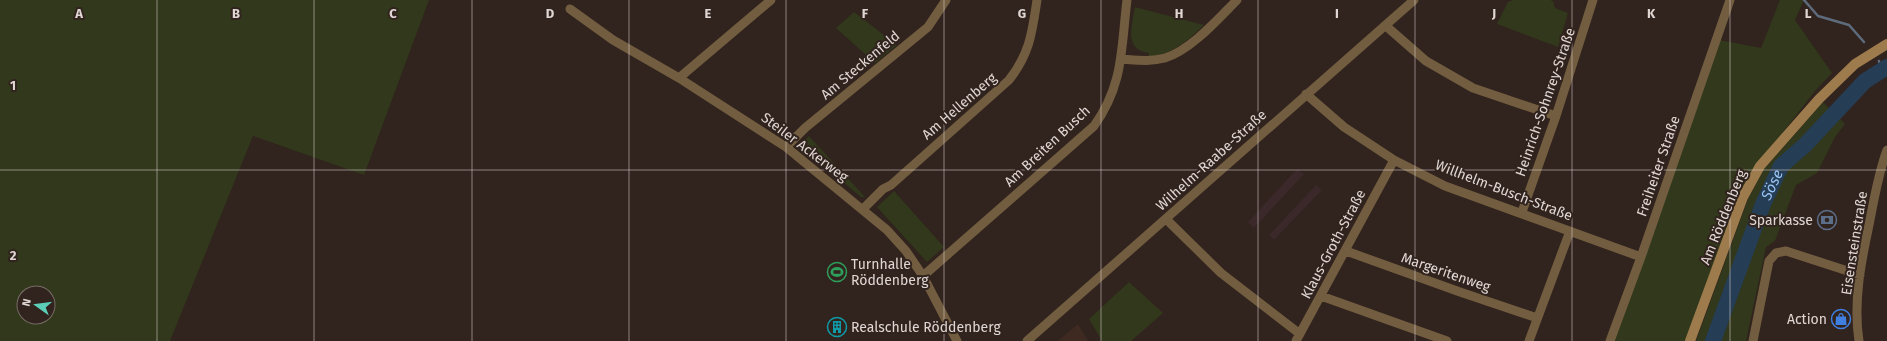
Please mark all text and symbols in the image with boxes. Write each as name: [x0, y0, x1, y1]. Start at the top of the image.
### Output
text: A: [74, 6, 83, 21]
text: B: [232, 6, 240, 21]
text: C: [389, 6, 397, 21]
text: D: [546, 6, 555, 21]
text: E: [705, 6, 712, 21]
text: F: [862, 6, 869, 21]
text: G: [1018, 6, 1026, 21]
text: H: [1175, 6, 1183, 21]
text: I: [1335, 6, 1339, 21]
text: J: [1491, 6, 1496, 21]
text: K: [1647, 6, 1656, 21]
text: L: [1805, 6, 1812, 21]
street label: Heinrich-Sohnrey-Straße: [1512, 25, 1579, 179]
street label: Am Steckenfeld: [817, 27, 903, 103]
street label: Am Hellenberg: [919, 69, 1001, 143]
text: 1: [10, 78, 16, 93]
street label: Am Breiten Busch: [1001, 102, 1094, 191]
street label: Wilhelm-Raabe-Straße: [1153, 106, 1270, 214]
street label: Steiler Ackerweg: [758, 109, 852, 186]
street label: Freiheiter Straße: [1633, 114, 1684, 219]
street label: Willhelm-Busch-Straße: [1433, 156, 1575, 224]
street label: Am Röddenberg: [1697, 166, 1751, 267]
water label: Söse: [1757, 167, 1787, 204]
street label: Klaus-Groth-Straße: [1297, 187, 1369, 302]
street label: Eisensteinstraße: [1838, 190, 1871, 296]
bank icon: Sparkasse: [1816, 209, 1838, 231]
place label: Sparkasse: [1749, 212, 1813, 229]
text: 2: [10, 248, 17, 263]
street label: Margeritenweg: [1399, 249, 1493, 296]
place label: Turnhalle Röddenberg: [851, 256, 929, 289]
sports icon: Turnhalle Röddenberg: [826, 261, 848, 283]
north arrow: [16, 285, 56, 325]
text: N: [20, 298, 34, 308]
shop icon: Action: [1830, 308, 1852, 330]
place label: Action: [1787, 311, 1827, 328]
building icon: Realschule Röddenberg: [826, 316, 848, 338]
place label: Realschule Röddenberg: [851, 319, 1001, 336]

